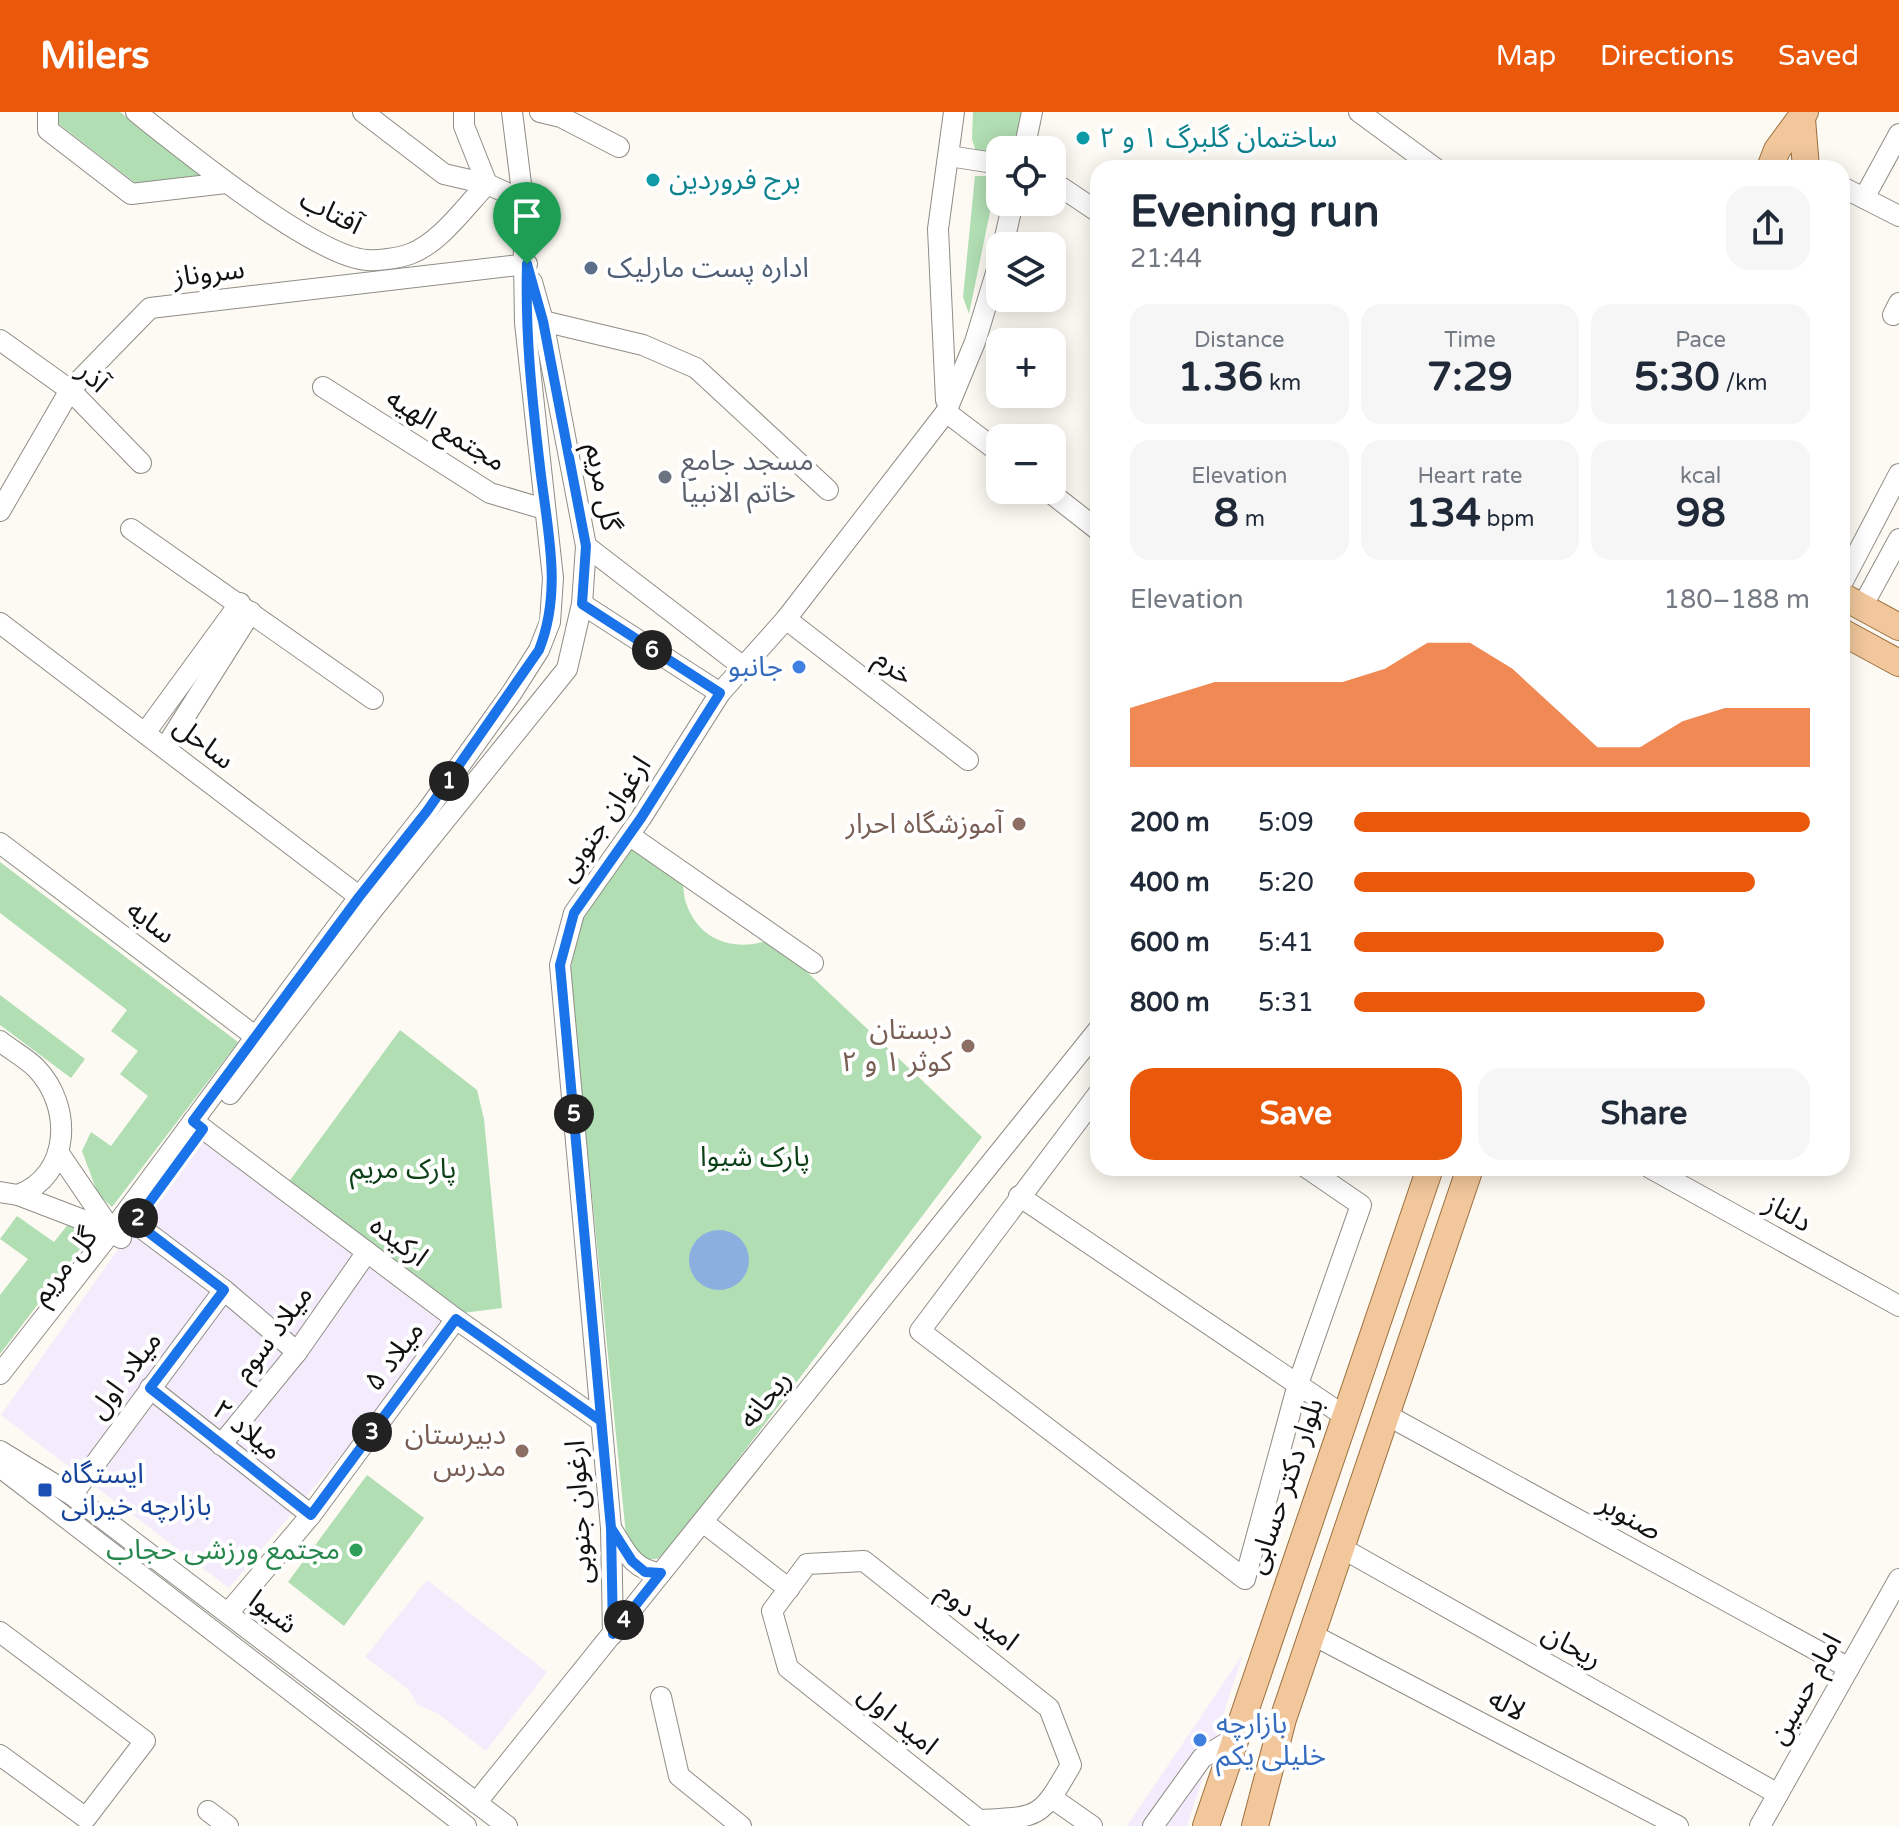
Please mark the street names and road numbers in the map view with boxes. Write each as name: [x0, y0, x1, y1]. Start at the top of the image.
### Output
street label: آفتاب: [294, 182, 370, 243]
street label: سروناز: [170, 252, 247, 294]
street label: آذر: [70, 354, 117, 401]
street label: مجتمع الهیه: [378, 381, 512, 482]
street label: گل مریم: [574, 440, 628, 535]
street label: خرم: [866, 641, 920, 695]
street label: ساحل: [167, 709, 241, 777]
street label: ارغوان جنوبی: [550, 750, 658, 888]
street label: سایه: [120, 893, 182, 951]
street label: دلناز: [1758, 1186, 1818, 1240]
street label: ارکیده: [363, 1208, 435, 1274]
street label: گل مریم: [23, 1220, 108, 1314]
street label: میلاد سوم: [226, 1278, 322, 1389]
street label: میلاد ۵: [357, 1314, 431, 1398]
street label: میلاد اول: [81, 1324, 169, 1426]
street label: ریحانه: [731, 1363, 799, 1435]
street label: میلاد ۲: [206, 1392, 288, 1468]
street label: بلوار دکتر حسابی: [1239, 1394, 1331, 1578]
street label: ارغوان جنوبی: [558, 1439, 600, 1585]
street label: صنوبر: [1592, 1485, 1667, 1548]
street label: امید دوم: [929, 1574, 1025, 1661]
street label: شیوا: [242, 1583, 304, 1641]
street label: ریحان: [1536, 1616, 1608, 1676]
street label: امام حسین: [1761, 1628, 1852, 1752]
street label: امید اول: [851, 1678, 945, 1762]
street label: لاله: [1483, 1681, 1531, 1729]

